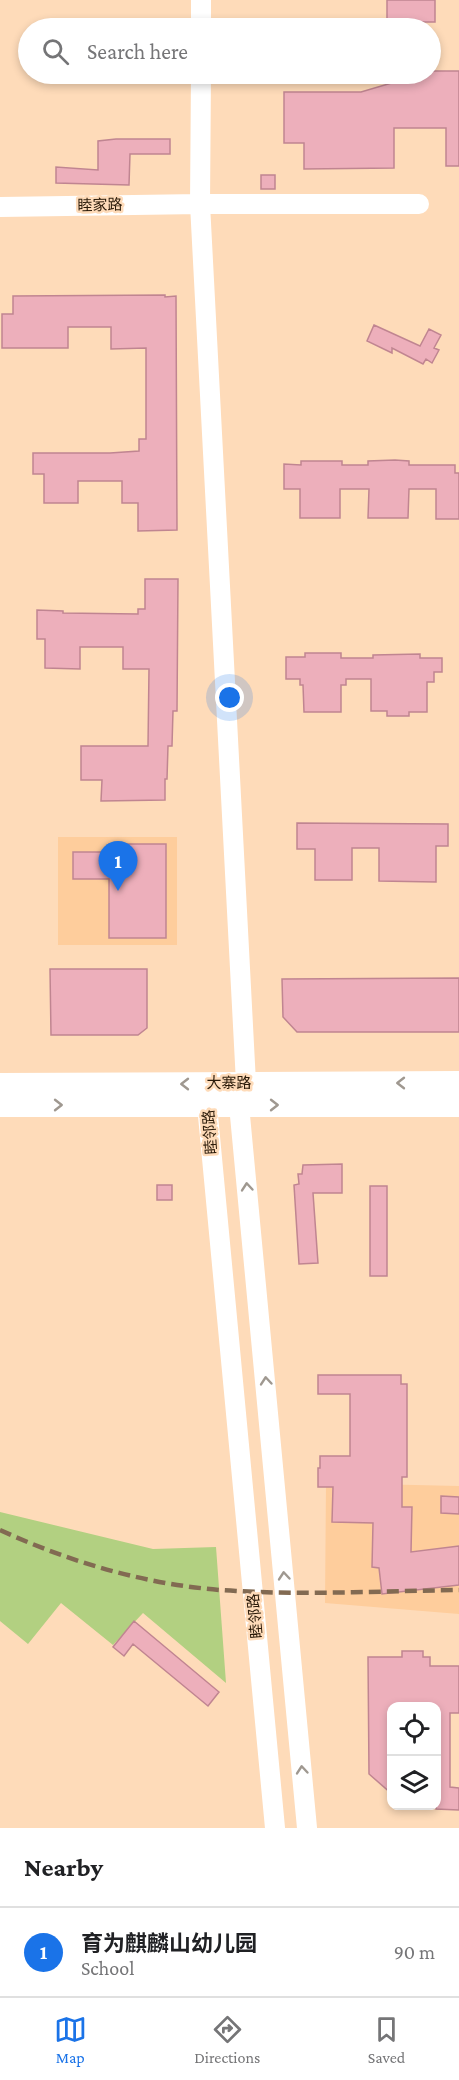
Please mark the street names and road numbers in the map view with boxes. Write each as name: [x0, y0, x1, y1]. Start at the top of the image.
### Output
street label: 睦家路: [77, 197, 123, 213]
street label: 大寨路: [206, 1075, 252, 1091]
street label: 睦邻路: [200, 1109, 220, 1155]
street label: 睦邻路: [245, 1593, 265, 1639]

